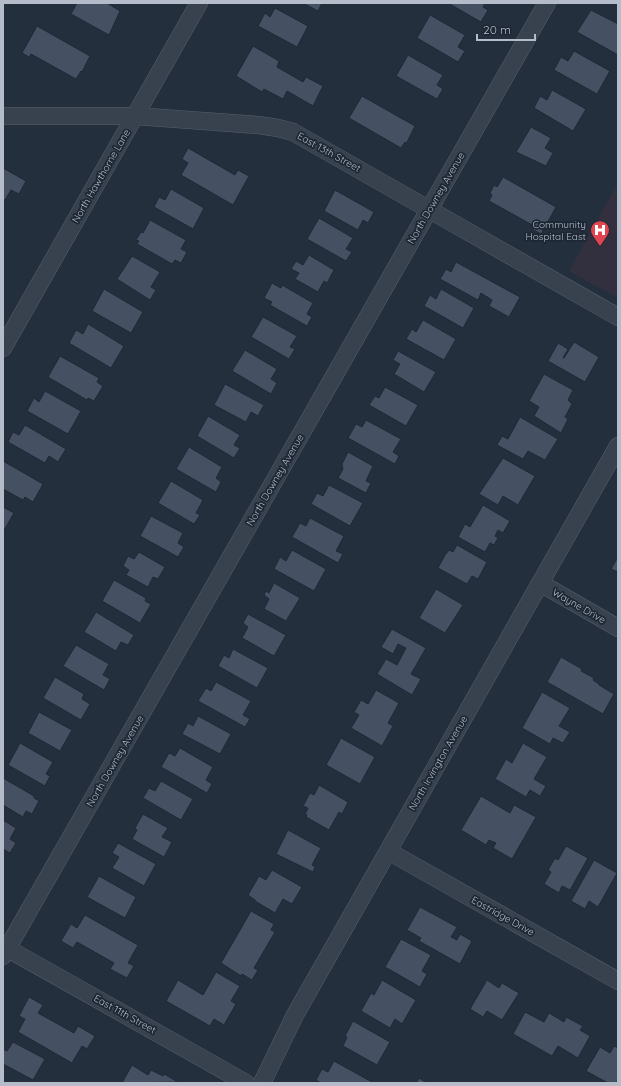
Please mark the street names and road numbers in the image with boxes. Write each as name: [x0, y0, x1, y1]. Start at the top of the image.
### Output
street label: North Hawthorne Lane: [69, 126, 133, 225]
street label: East 13th Street: [295, 129, 364, 175]
street label: North Downey Avenue: [404, 150, 468, 246]
street label: North Downey Avenue: [243, 432, 307, 528]
street label: Wayne Drive: [550, 585, 608, 627]
street label: North Downey Avenue: [83, 713, 147, 809]
street label: North Irvington Avenue: [406, 713, 471, 813]
street label: Eastridge Drive: [469, 893, 537, 939]
street label: East 11th Street: [92, 992, 159, 1037]

